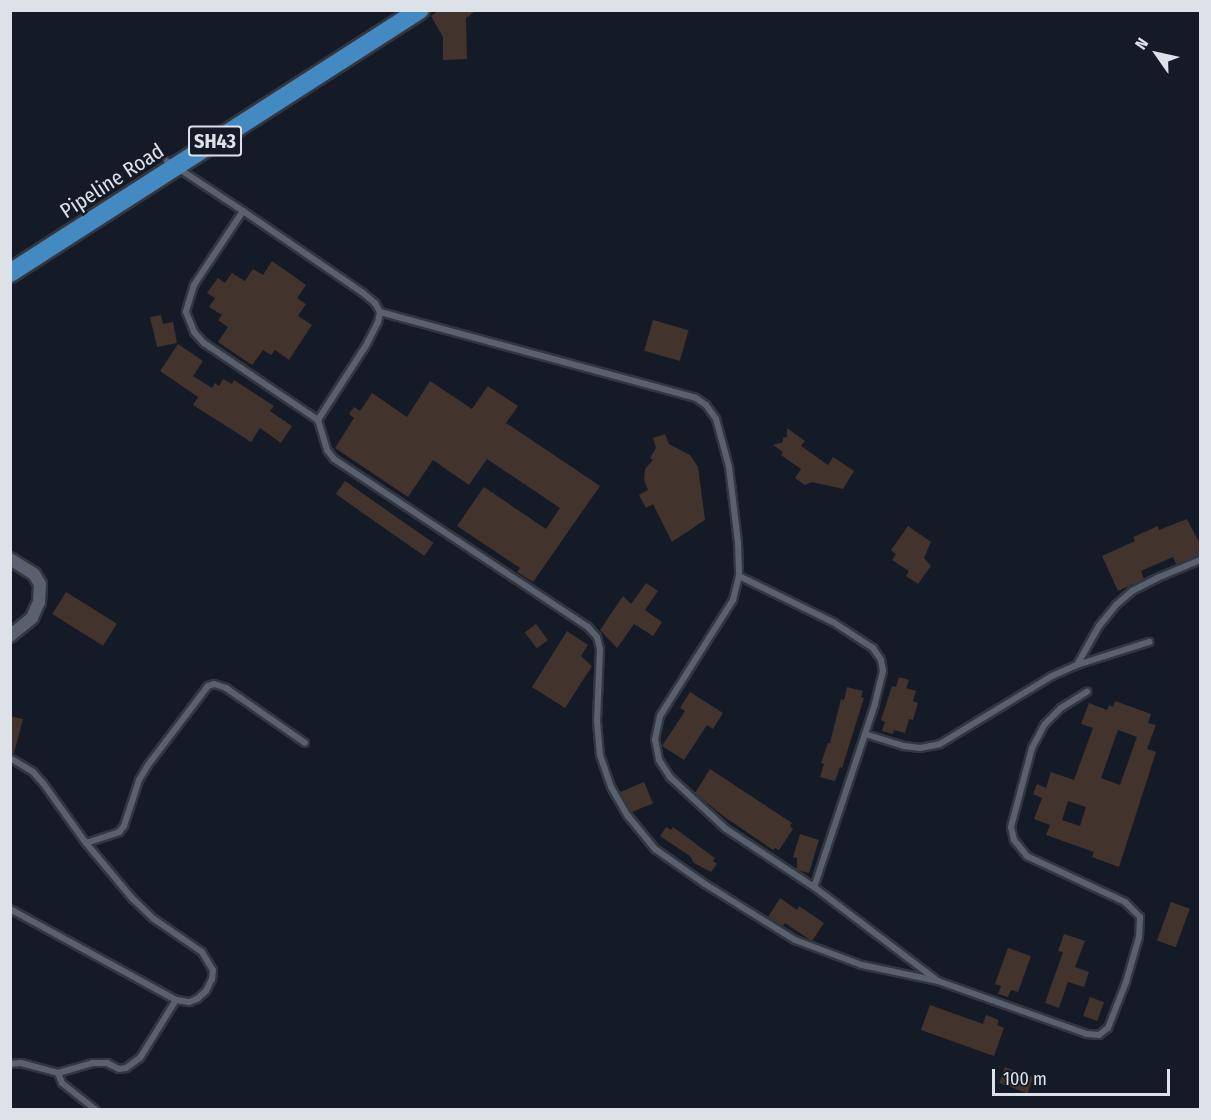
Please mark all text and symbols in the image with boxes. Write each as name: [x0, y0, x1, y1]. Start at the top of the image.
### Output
north arrow: [1127, 24, 1187, 84]
text: N: [1131, 34, 1152, 53]
road number: SH43: [188, 124, 242, 158]
street label: Pipeline Road: [55, 138, 169, 224]
scale bar: [995, 1057, 1174, 1095]
text: 100 m: [1003, 1068, 1047, 1090]

